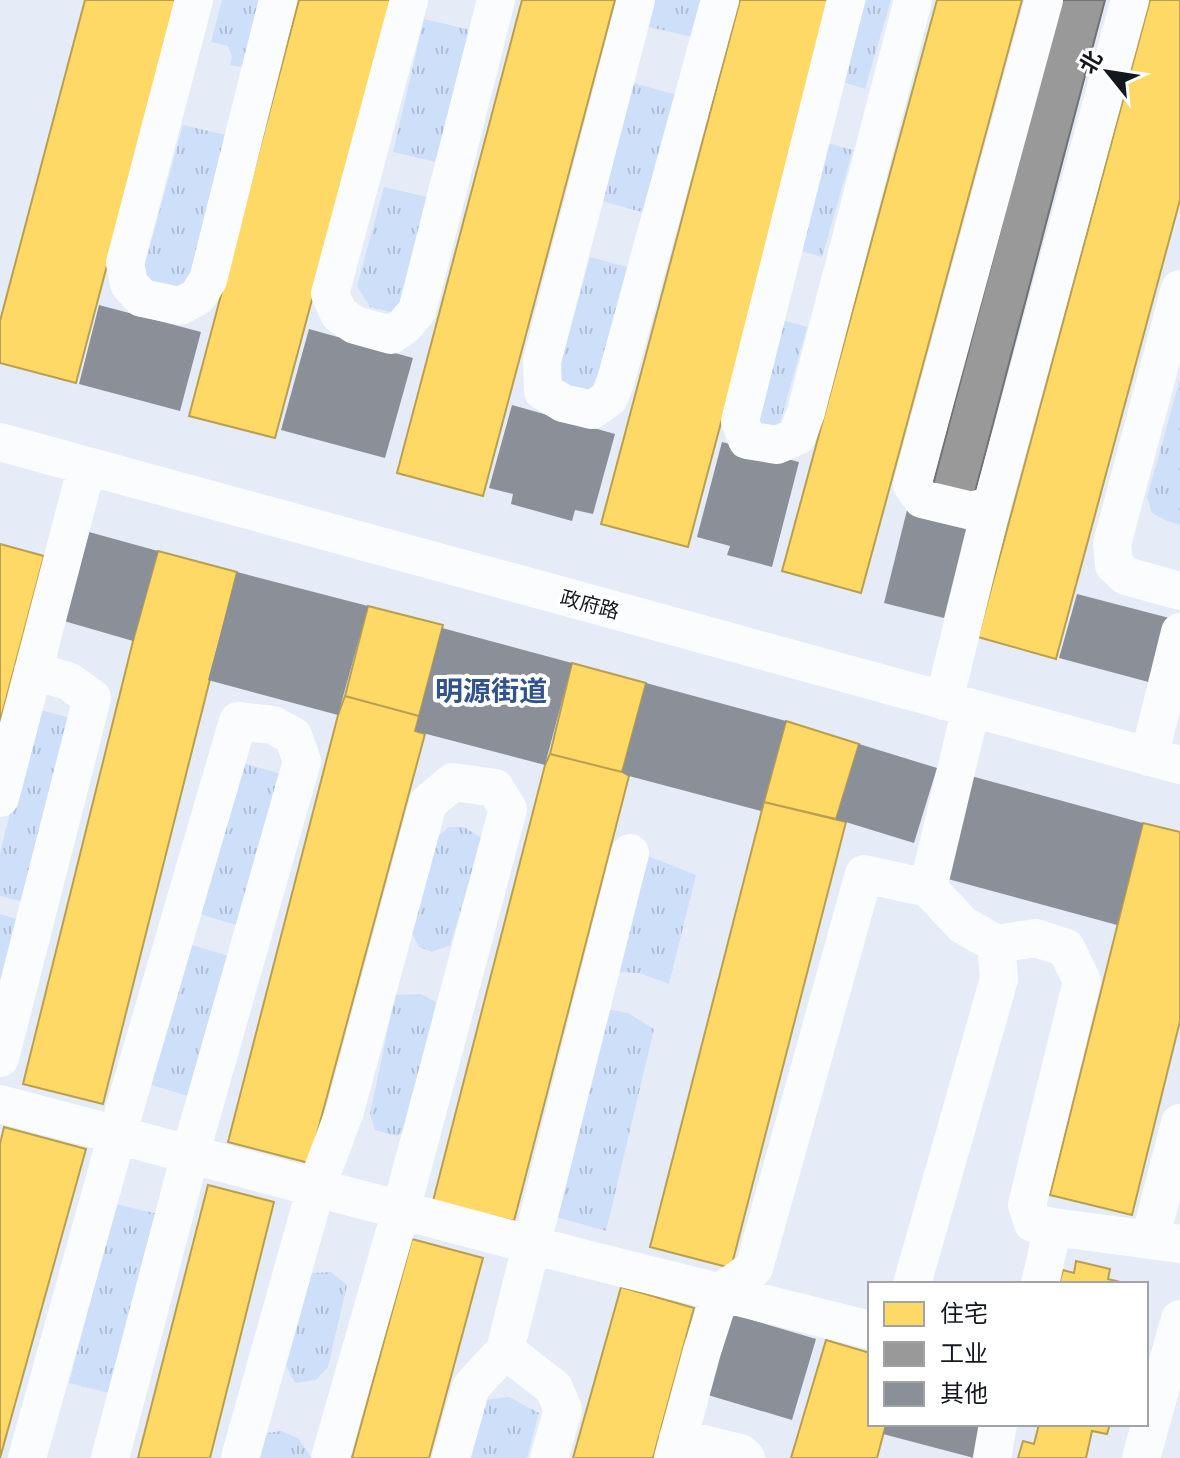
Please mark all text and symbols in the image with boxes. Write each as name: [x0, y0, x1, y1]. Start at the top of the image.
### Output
north arrow: [1068, 32, 1148, 112]
text: 北: [1071, 44, 1108, 79]
street label: 政府路: [558, 583, 622, 625]
district label: 明源街道: [435, 671, 547, 709]
legend: [868, 1282, 1148, 1426]
text: 住宅: [940, 1296, 988, 1329]
text: 工业: [940, 1336, 988, 1369]
text: 其他: [940, 1376, 988, 1409]

